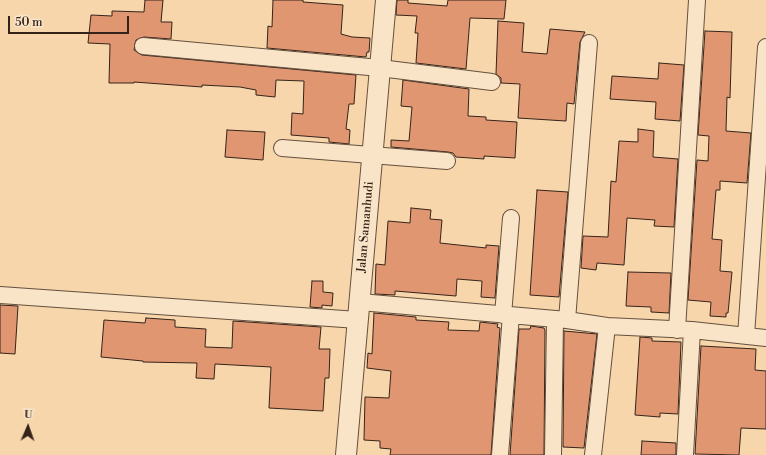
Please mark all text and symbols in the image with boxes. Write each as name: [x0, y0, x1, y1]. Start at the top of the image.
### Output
scale bar: [10, 8, 131, 34]
text: 50 m: [15, 15, 43, 30]
street label: Jalan Samanhudi: [355, 181, 377, 273]
north arrow: [8, 407, 48, 447]
text: U: [24, 408, 33, 422]

